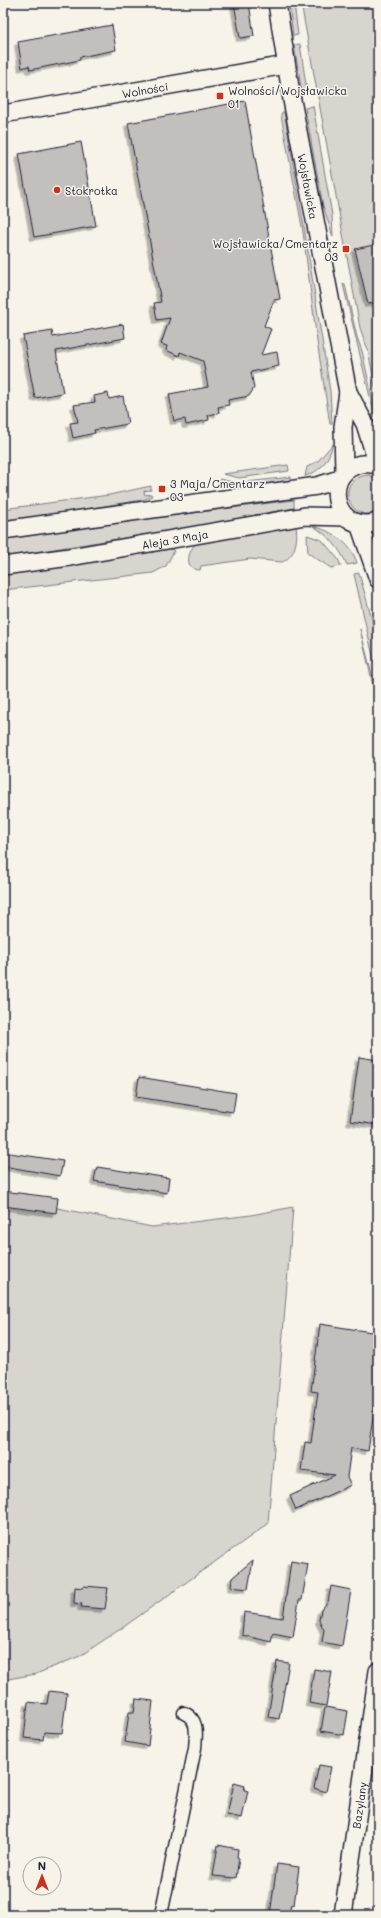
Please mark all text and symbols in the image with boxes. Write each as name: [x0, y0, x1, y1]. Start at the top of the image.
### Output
street label: Wolności: [121, 78, 169, 101]
place label: Wolności/Wojsławicka 01: [228, 83, 347, 111]
marker: Wolności/Wojsławicka 01: [215, 91, 225, 101]
street label: Wojsławicka: [295, 152, 322, 221]
place label: Stokrotka: [65, 183, 118, 198]
marker: Stokrotka: [52, 185, 62, 195]
place label: Wojsławicka/Cmentarz 03: [213, 236, 339, 264]
marker: Wojsławicka/Cmentarz 03: [341, 244, 351, 254]
place label: 3 Maja/Cmentarz 03: [170, 476, 265, 504]
marker: 3 Maja/Cmentarz 03: [157, 484, 167, 494]
street label: Aleja 3 Maja: [140, 526, 209, 552]
street label: Bazylany: [348, 1781, 370, 1829]
north arrow: [22, 1856, 62, 1896]
text: N: [38, 1858, 46, 1873]

